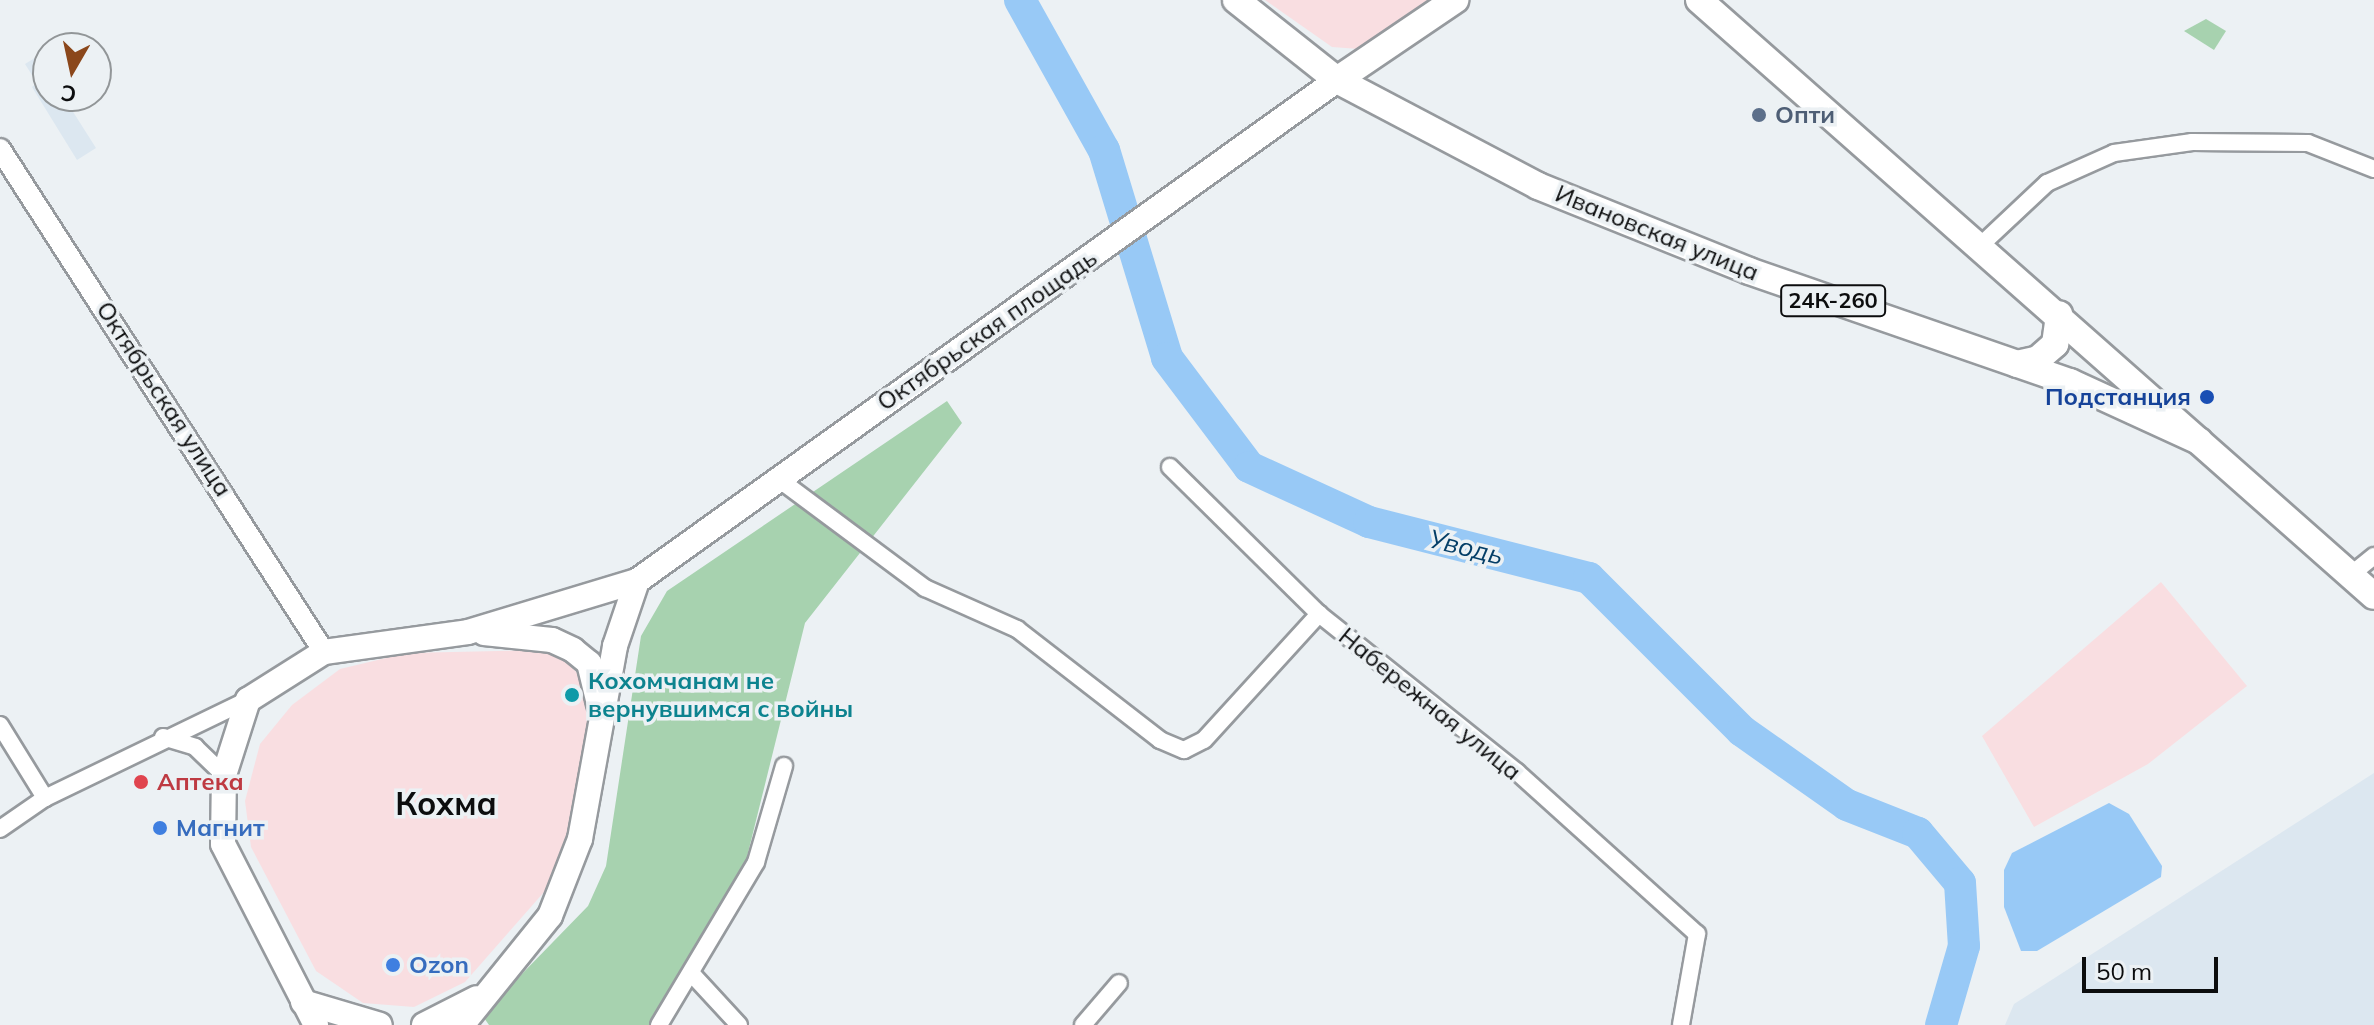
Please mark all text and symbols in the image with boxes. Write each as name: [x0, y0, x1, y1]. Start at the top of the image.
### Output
north arrow: [32, 32, 112, 112]
text: С: [59, 79, 78, 109]
place label: Опти: [1775, 101, 1835, 129]
marker: Опти: [1750, 106, 1768, 124]
street label: Ивановская улица: [1551, 179, 1763, 287]
street label: Октябрьская площадь: [872, 243, 1102, 417]
road number: 24К-260: [1779, 283, 1887, 319]
street label: Октябрьская улица: [90, 296, 238, 502]
place label: Подстанция: [2045, 383, 2191, 411]
marker: Подстанция: [2198, 388, 2216, 406]
water label: Уводь: [1426, 523, 1506, 571]
street label: Набережная улица: [1333, 622, 1527, 786]
place label: Кохомчанам не вернувшимся с войны: [588, 667, 853, 723]
marker: Кохомчанам не вернувшимся с войны: [563, 686, 581, 704]
place label: Аптека: [157, 768, 244, 796]
marker: Аптека: [132, 773, 150, 791]
district label: Кохма: [395, 784, 497, 822]
place label: Магнит: [176, 814, 265, 842]
marker: Магнит: [151, 819, 169, 837]
scale bar: [2086, 941, 2222, 991]
place label: Ozon: [409, 951, 469, 979]
marker: Ozon: [384, 956, 402, 974]
text: 50 m: [2096, 956, 2152, 986]

